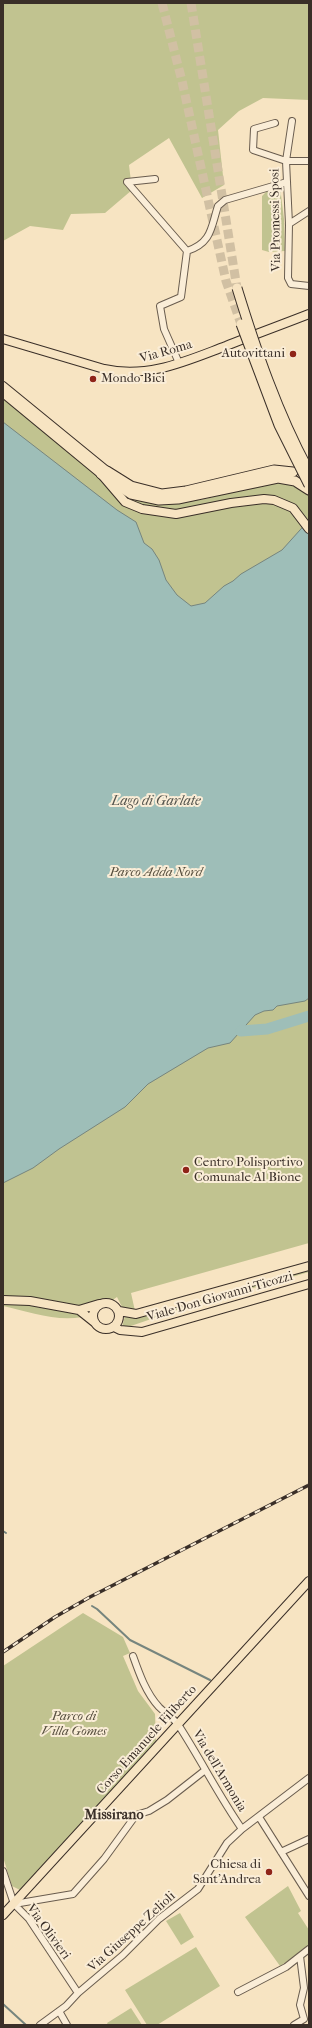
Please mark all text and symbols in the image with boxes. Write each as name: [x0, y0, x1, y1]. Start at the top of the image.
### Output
street label: Via Promessi Sposi: [267, 168, 285, 272]
street label: Via Roma: [138, 337, 194, 367]
place label: Autovittani: [221, 346, 285, 362]
marker: Autovittani: [288, 349, 298, 359]
place label: Mondo Bici: [101, 371, 165, 387]
marker: Mondo Bici: [88, 374, 98, 384]
water label: Lago di Garlate: [111, 794, 201, 810]
park label: Parco Adda Nord: [110, 865, 202, 881]
place label: Centro Polisportivo Comunale Al Bione: [194, 1155, 303, 1186]
marker: Centro Polisportivo Comunale Al Bione: [181, 1165, 191, 1175]
street label: Viale Don Giovanni Ticozzi: [145, 1269, 295, 1325]
street label: Corso Emanuele Filiberto: [94, 1682, 200, 1798]
park label: Parco di Villa Gomes: [42, 1709, 106, 1740]
street label: Via dell'Armonia: [188, 1727, 250, 1815]
district label: Missirano: [84, 1808, 144, 1824]
place label: Chiesa di Sant'Andrea: [193, 1857, 261, 1888]
marker: Chiesa di Sant'Andrea: [264, 1867, 274, 1877]
street label: Via Giuseppe Zelioli: [85, 1889, 179, 1975]
street label: Via Olivieri: [23, 1901, 73, 1963]

